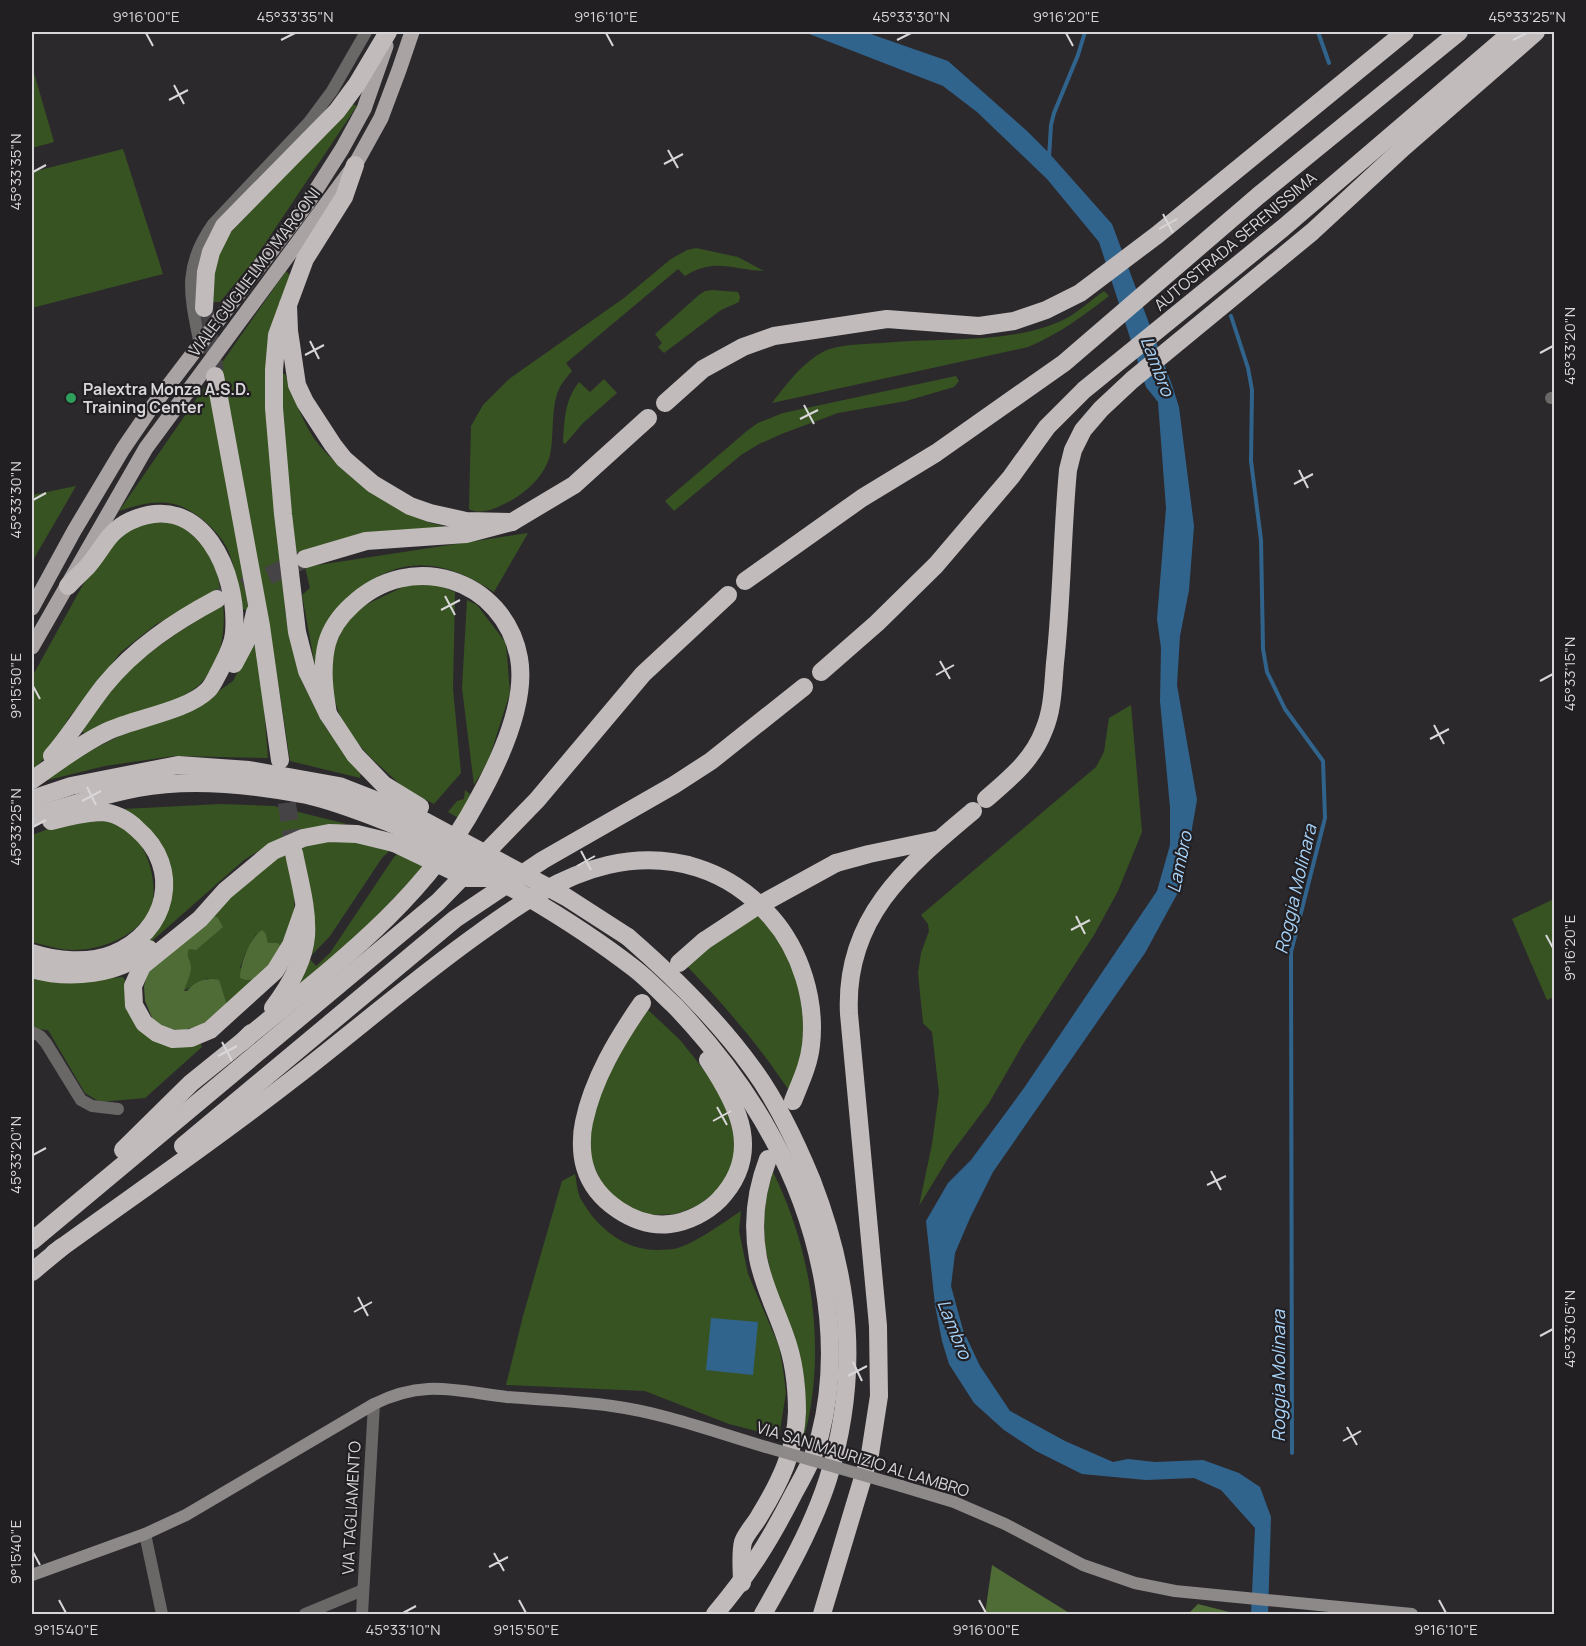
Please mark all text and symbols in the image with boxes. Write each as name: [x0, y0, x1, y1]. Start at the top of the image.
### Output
text: 9°16'00"E: [112, 6, 180, 27]
text: 45°33'35"N: [256, 6, 334, 27]
text: 9°16'10"E: [574, 6, 638, 27]
text: 45°33'30"N: [872, 6, 950, 27]
text: 9°16'20"E: [1033, 6, 1099, 27]
text: 45°33'25"N: [1488, 6, 1566, 27]
text: 45°33'35"N: [5, 133, 26, 211]
street label: AUTOSTRADA SERENISSIMA: [1149, 166, 1321, 316]
street label: VIALE GUGLIELMO MARCONI: [183, 183, 325, 361]
text: 45°33'20"N: [1559, 307, 1580, 385]
water label: Lambro: [1136, 333, 1181, 401]
place label: Palextra Monza A.S.D. Training Center: [83, 378, 250, 418]
marker: Palextra Monza A.S.D. Training Center: [64, 391, 78, 405]
text: 45°33'30"N: [5, 461, 26, 539]
text: 45°33'15"N: [1559, 637, 1580, 711]
text: 9°15'50"E: [5, 653, 26, 719]
text: 45°33'25"N: [5, 788, 26, 866]
water label: Roggia Molinara: [1268, 821, 1322, 956]
water label: Lambro: [1161, 828, 1197, 895]
text: 9°16'20"E: [1559, 915, 1580, 981]
text: 45°33'20"N: [5, 1116, 26, 1194]
text: 45°33'05"N: [1559, 1290, 1580, 1368]
water label: Lambro: [932, 1296, 978, 1364]
water label: Roggia Molinara: [1266, 1309, 1290, 1442]
street label: VIA SAN MAURIZIO AL LAMBRO: [754, 1416, 973, 1502]
street label: VIA TAGLIAMENTO: [337, 1440, 366, 1575]
text: 9°15'40"E: [5, 1520, 26, 1584]
text: 9°15'40"E: [34, 1619, 98, 1640]
text: 45°33'10"N: [365, 1619, 441, 1640]
text: 9°15'50"E: [493, 1619, 559, 1640]
text: 9°16'00"E: [952, 1619, 1020, 1640]
text: 9°16'10"E: [1414, 1619, 1478, 1640]

